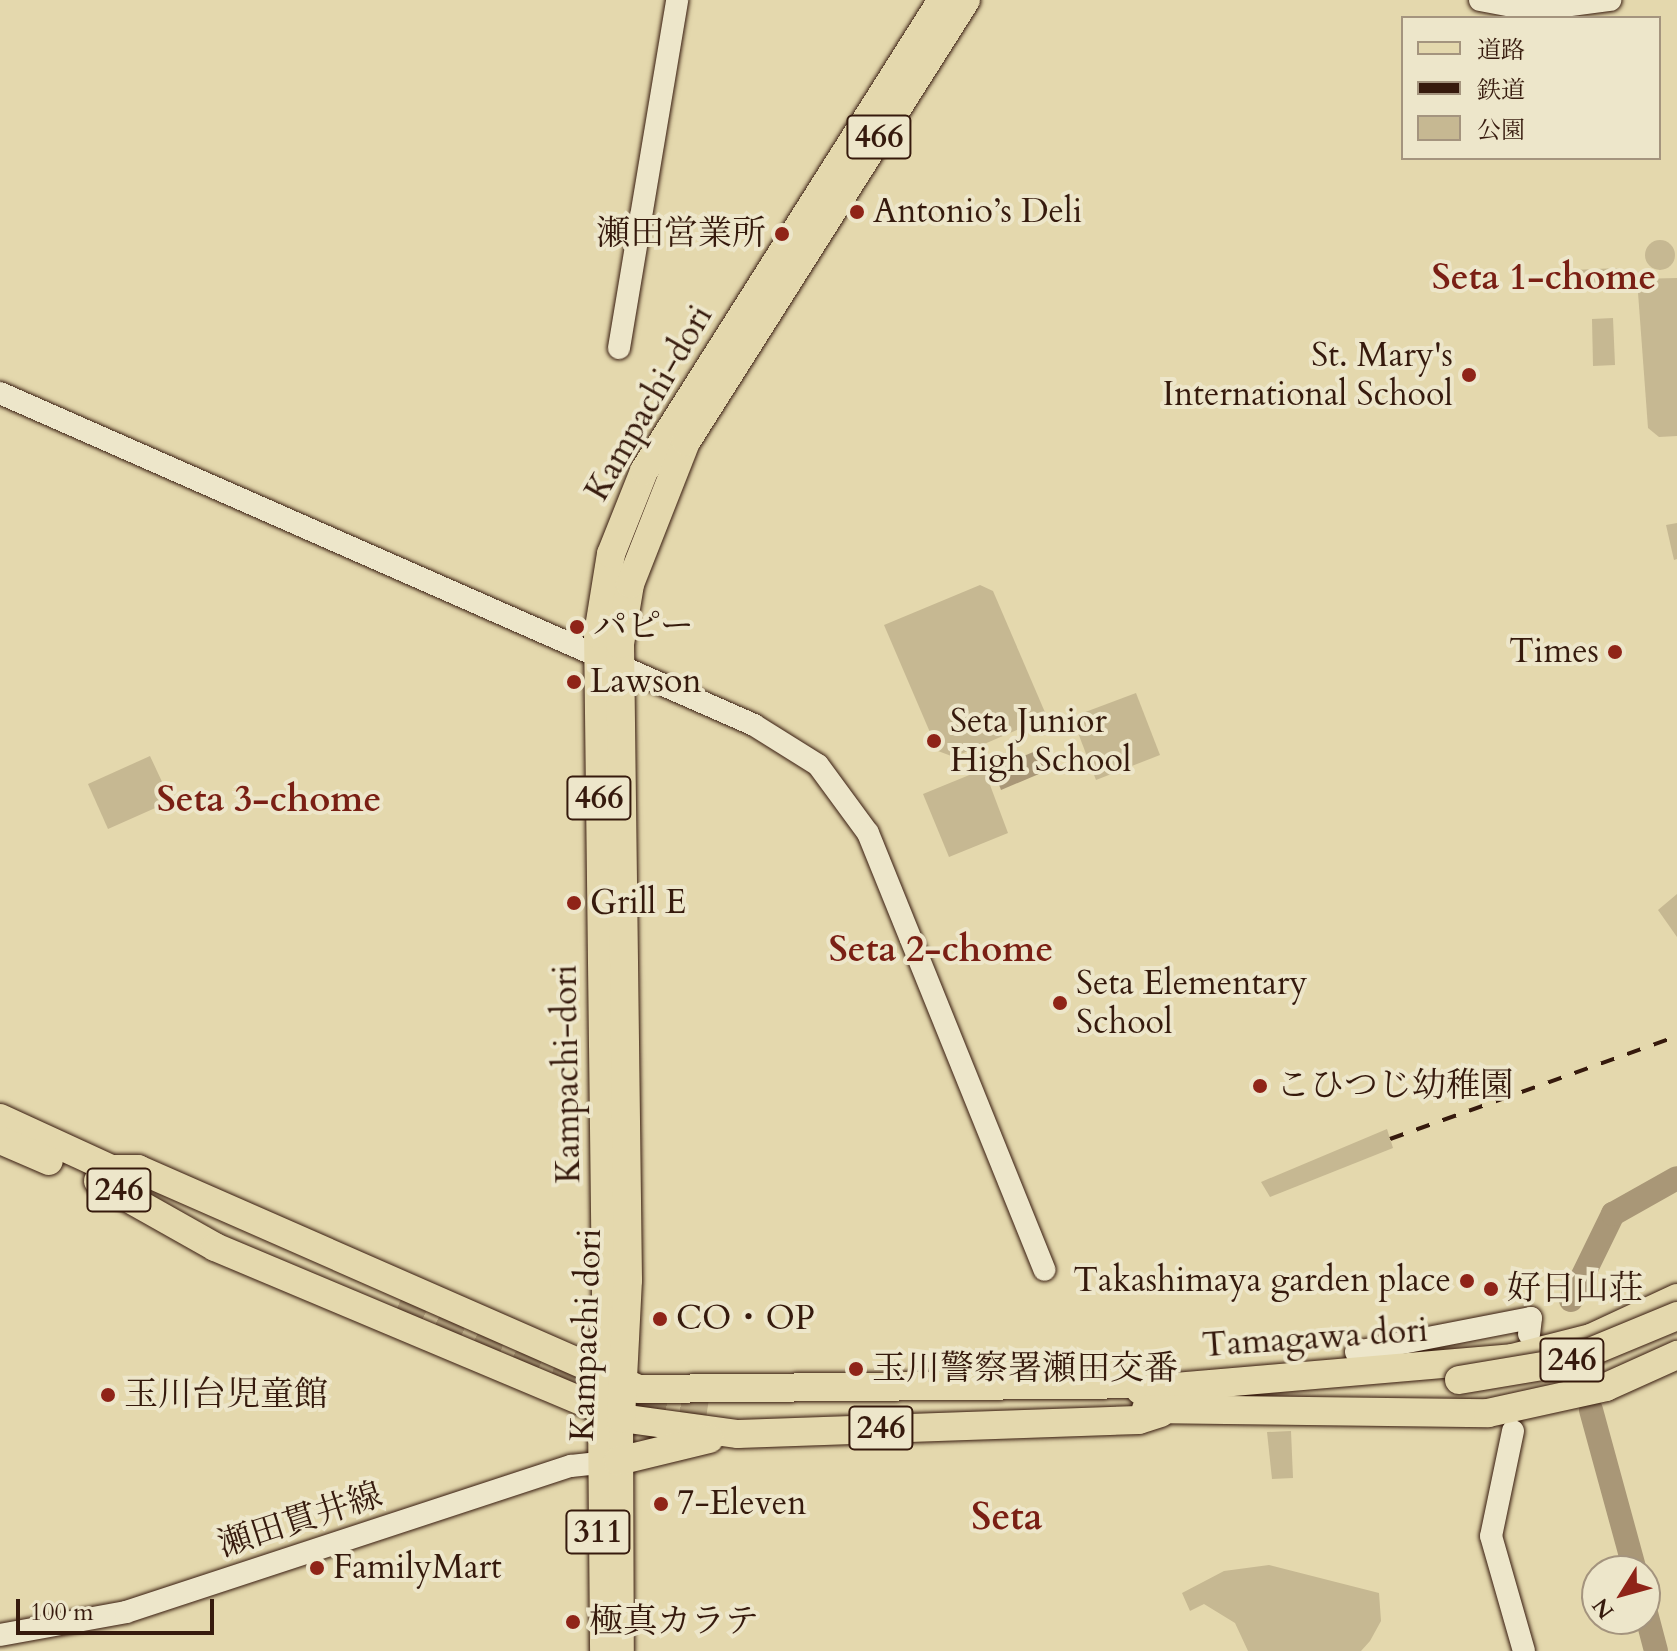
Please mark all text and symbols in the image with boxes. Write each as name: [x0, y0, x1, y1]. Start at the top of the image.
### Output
legend: [1401, 16, 1661, 160]
text: 道路: [1477, 34, 1525, 67]
text: 鉄道: [1477, 74, 1525, 107]
road number: 466: [845, 109, 913, 165]
text: 公園: [1477, 114, 1525, 147]
place label: Antonio’s Deli: [873, 192, 1082, 232]
marker: Antonio’s Deli: [848, 203, 866, 221]
place label: 瀬田営業所: [596, 214, 766, 254]
marker: 瀬田営業所: [773, 225, 791, 243]
district label: Seta 1-chome: [1432, 256, 1656, 300]
street label: Kampachi-dori: [577, 298, 721, 508]
place label: St. Mary's International School: [1162, 335, 1453, 414]
marker: St. Mary's International School: [1460, 366, 1478, 384]
place label: パピー: [593, 607, 694, 647]
marker: パピー: [568, 618, 586, 636]
place label: Times: [1509, 632, 1599, 672]
marker: Times: [1606, 643, 1624, 661]
place label: Lawson: [590, 662, 702, 702]
marker: Lawson: [565, 673, 583, 691]
place label: Seta Junior High School: [950, 701, 1131, 780]
marker: Seta Junior High School: [925, 732, 943, 750]
road number: 466: [565, 770, 633, 826]
district label: Seta 3-chome: [157, 778, 381, 822]
place label: Grill E: [590, 883, 686, 923]
marker: Grill E: [565, 894, 583, 912]
district label: Seta 2-chome: [829, 928, 1053, 972]
place label: Seta Elementary School: [1076, 963, 1307, 1042]
street label: Kampachi-dori: [545, 964, 589, 1184]
marker: Seta Elementary School: [1051, 994, 1069, 1012]
place label: こひつじ幼稚園: [1276, 1066, 1514, 1106]
marker: こひつじ幼稚園: [1251, 1077, 1269, 1095]
road number: 246: [85, 1162, 153, 1218]
street label: Kampachi dori: [562, 1228, 610, 1442]
place label: Takashimaya garden place: [1073, 1261, 1451, 1301]
place label: 好日山荘: [1507, 1269, 1643, 1309]
marker: Takashimaya garden place: [1458, 1272, 1476, 1290]
marker: 好日山荘: [1482, 1280, 1500, 1298]
place label: CO・OP: [676, 1299, 815, 1339]
marker: CO・OP: [651, 1310, 669, 1328]
street label: Tamagawa dori: [1201, 1310, 1429, 1366]
road number: 246: [1538, 1332, 1606, 1388]
place label: 玉川警察署瀬田交番: [872, 1349, 1178, 1389]
marker: 玉川警察署瀬田交番: [847, 1360, 865, 1378]
place label: 玉川台児童館: [124, 1375, 328, 1415]
marker: 玉川台児童館: [99, 1386, 117, 1404]
road number: 246: [847, 1400, 915, 1456]
street label: 瀬田貫井線: [213, 1474, 387, 1566]
place label: 7-Eleven: [677, 1484, 807, 1524]
marker: 7-Eleven: [652, 1495, 670, 1513]
district label: Seta: [971, 1495, 1043, 1541]
road number: 311: [564, 1504, 632, 1560]
place label: FamilyMart: [333, 1548, 502, 1588]
north arrow: [1581, 1555, 1661, 1635]
marker: FamilyMart: [308, 1559, 326, 1577]
scale bar: [20, 1583, 218, 1633]
text: N: [1586, 1592, 1621, 1625]
text: 100 m: [30, 1596, 94, 1629]
place label: 極真カラテ: [589, 1602, 759, 1642]
marker: 極真カラテ: [564, 1613, 582, 1631]

